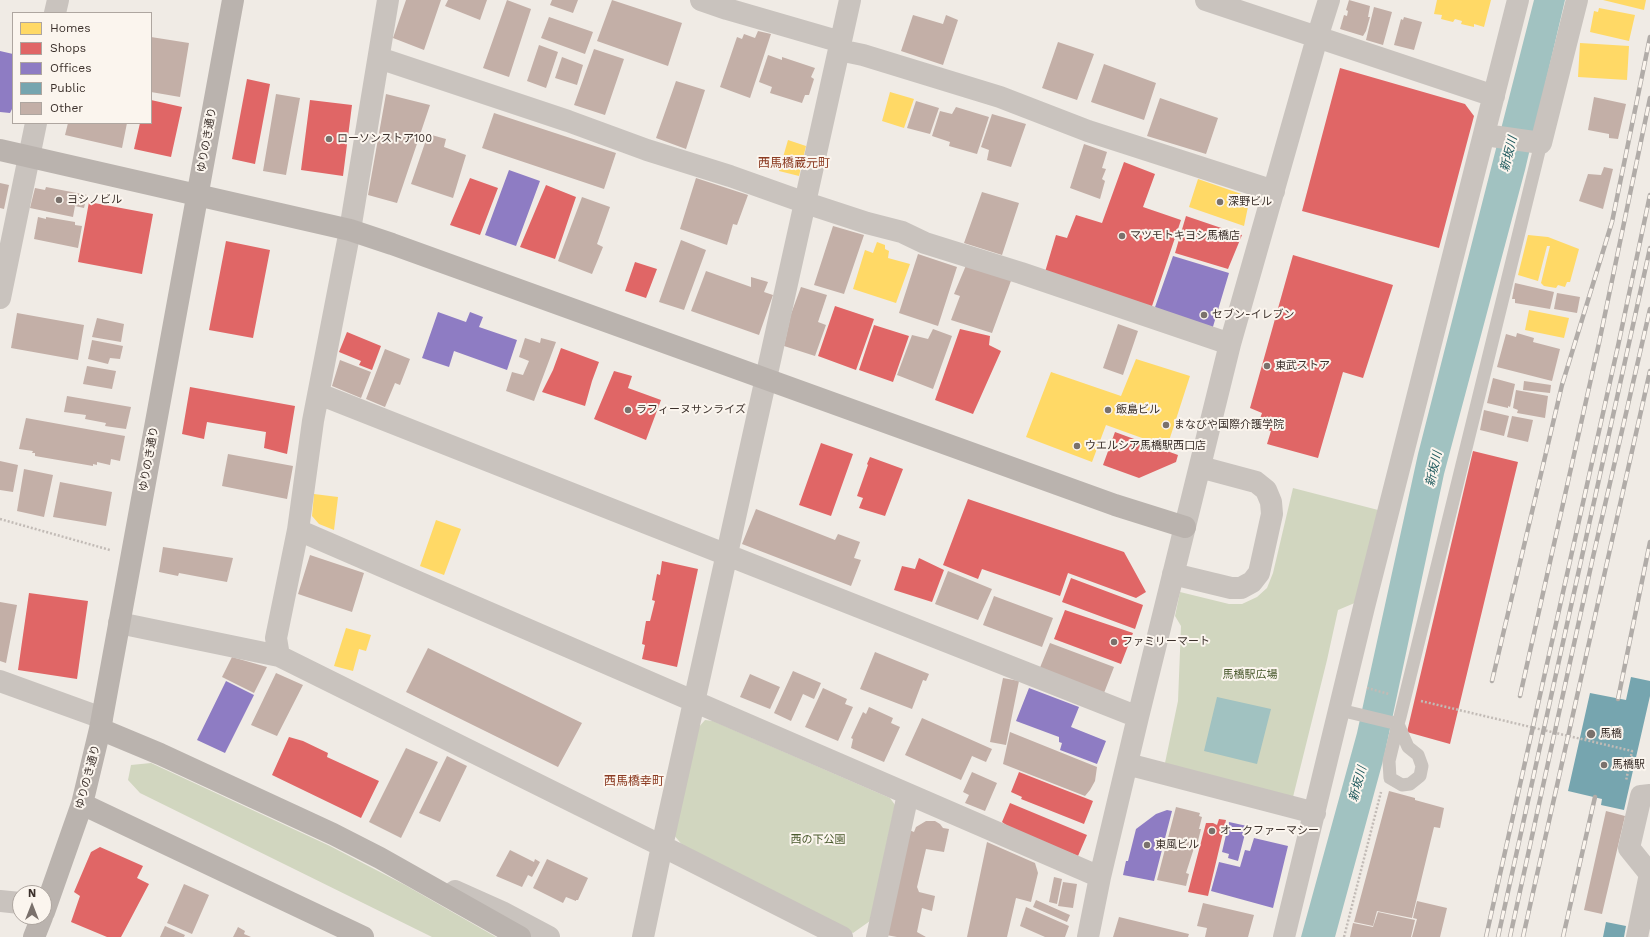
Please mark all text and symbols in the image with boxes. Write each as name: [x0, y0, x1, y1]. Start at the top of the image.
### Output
legend: [12, 12, 152, 124]
text: Homes: [50, 21, 91, 35]
text: Shops: [50, 41, 86, 55]
text: Offices: [50, 61, 92, 75]
text: Public: [50, 81, 86, 95]
text: Other: [50, 101, 83, 115]
street label: ゆりのき通り: [195, 106, 219, 174]
place label: ローソンストア100: [337, 132, 432, 146]
marker: ローソンストア100: [324, 134, 334, 144]
water label: 新坂川: [1498, 135, 1520, 173]
district label: 西馬橋蔵元町: [758, 156, 830, 170]
place label: ヨシノビル: [67, 193, 122, 207]
marker: ヨシノビル: [54, 195, 64, 205]
place label: 深野ビル: [1228, 195, 1272, 209]
marker: 深野ビル: [1215, 197, 1225, 207]
place label: マツモトキヨシ馬橋店: [1130, 229, 1240, 243]
marker: マツモトキヨシ馬橋店: [1117, 231, 1127, 241]
place label: セブン-イレブン: [1212, 308, 1295, 322]
marker: セブン-イレブン: [1199, 310, 1209, 320]
place label: 東武ストア: [1275, 359, 1330, 373]
marker: 東武ストア: [1262, 361, 1272, 371]
place label: ラフィーヌサンライズ: [636, 403, 746, 417]
place label: 飯島ビル: [1116, 403, 1160, 417]
marker: ラフィーヌサンライズ: [623, 405, 633, 415]
marker: 飯島ビル: [1103, 405, 1113, 415]
place label: まなびや国際介護学院: [1174, 418, 1284, 432]
marker: まなびや国際介護学院: [1161, 420, 1171, 430]
street label: ゆりのき通り: [137, 425, 161, 493]
place label: ウエルシア馬橋駅西口店: [1085, 439, 1206, 453]
marker: ウエルシア馬橋駅西口店: [1072, 441, 1082, 451]
water label: 新坂川: [1423, 450, 1445, 488]
place label: ファミリーマート: [1122, 635, 1210, 649]
marker: ファミリーマート: [1109, 637, 1119, 647]
park label: 馬橋駅広場: [1223, 668, 1277, 682]
place label: 馬橋: [1600, 727, 1622, 741]
marker: 馬橋: [1585, 728, 1597, 740]
street label: ゆりのき通り: [73, 743, 103, 811]
place label: 馬橋駅: [1612, 758, 1645, 772]
marker: 馬橋駅: [1599, 760, 1609, 770]
water label: 新坂川: [1346, 765, 1370, 803]
district label: 西馬橋幸町: [604, 774, 664, 788]
place label: オークファーマシー: [1220, 824, 1319, 838]
marker: オークファーマシー: [1207, 826, 1217, 836]
park label: 西の下公園: [791, 833, 845, 847]
place label: 東風ビル: [1155, 838, 1199, 852]
marker: 東風ビル: [1142, 840, 1152, 850]
north arrow: [12, 885, 52, 925]
text: N: [28, 887, 36, 900]

